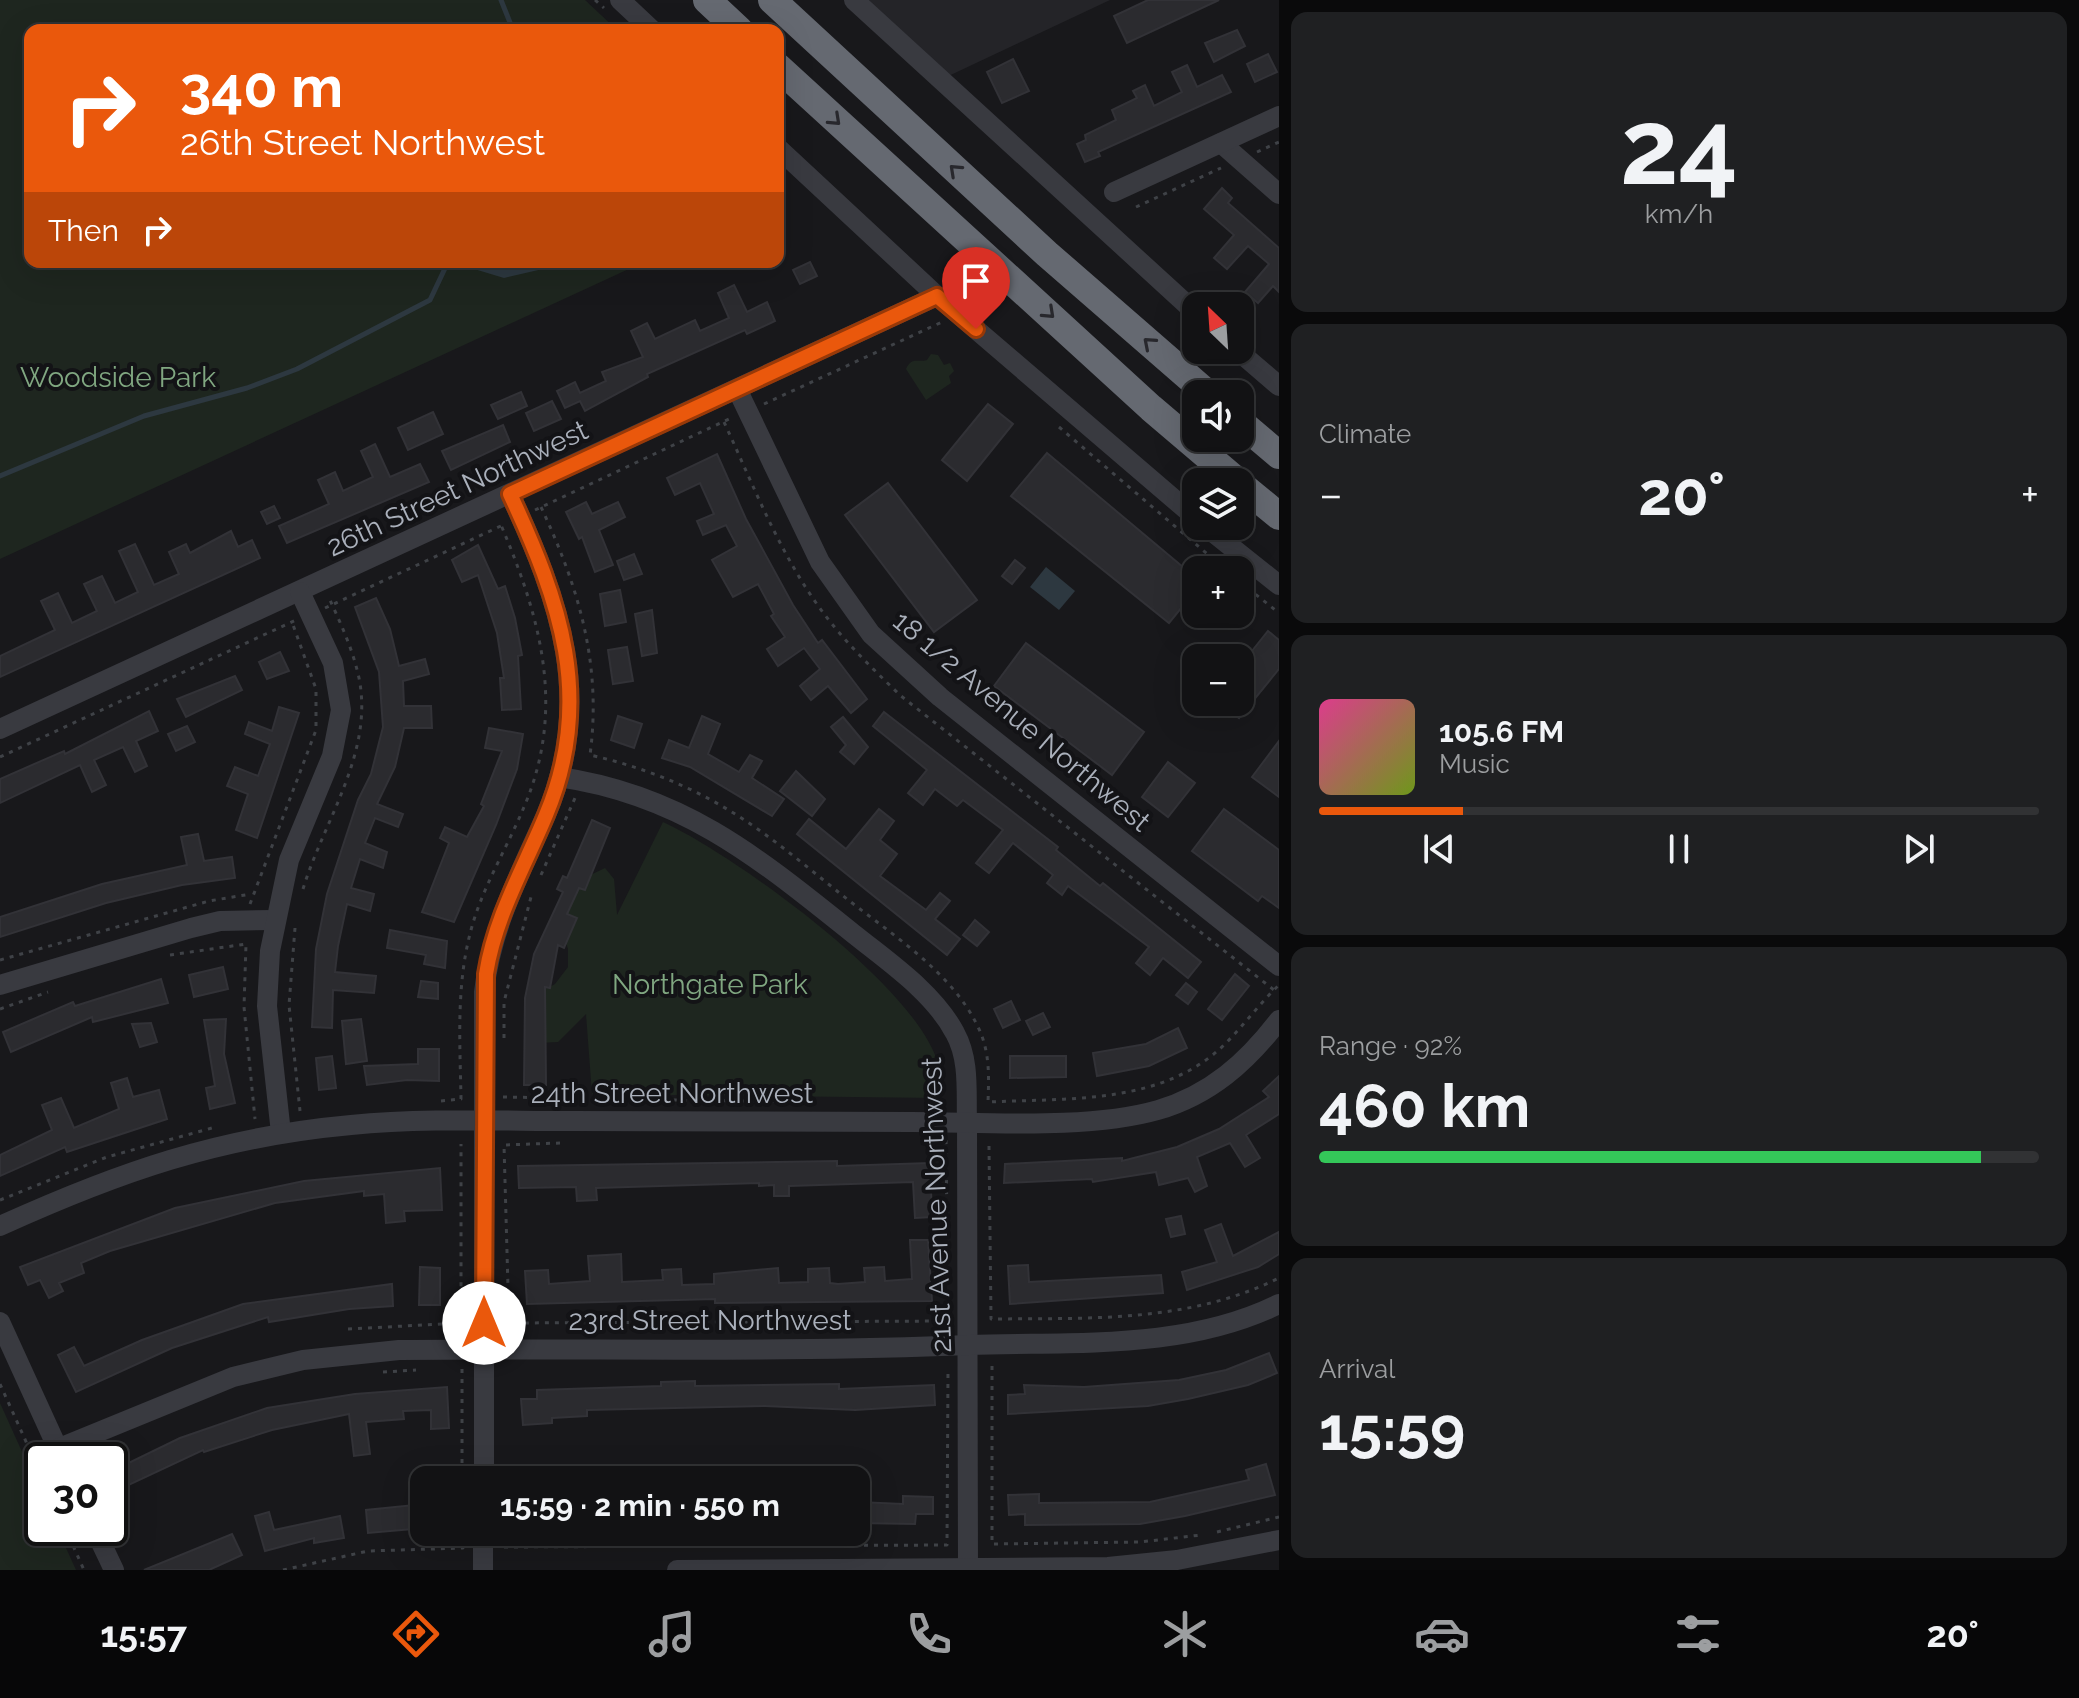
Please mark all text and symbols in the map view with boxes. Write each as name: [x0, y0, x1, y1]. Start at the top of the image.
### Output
text: 340 m: [180, 54, 343, 120]
icon: right: [48, 56, 152, 160]
text: 24: [1620, 86, 1738, 208]
one-way arrow: [826, 110, 840, 125]
text: 26th Street Northwest: [180, 121, 545, 163]
one-way arrow: [950, 164, 964, 179]
text: km/h: [1645, 199, 1713, 229]
icon: right: [135, 208, 179, 252]
text: Then: [48, 213, 119, 248]
pin: [942, 247, 1010, 329]
icon: arrive: [954, 259, 998, 303]
north arrow: [1182, 292, 1254, 364]
map controls: [1182, 292, 1254, 716]
one-way arrow: [1040, 303, 1054, 318]
one-way arrow: [1143, 338, 1158, 353]
park label: Woodside Park: [20, 361, 216, 394]
button: sound: [1182, 380, 1254, 452]
street label: 26th Street Northwest: [322, 413, 593, 563]
text: Climate: [1319, 419, 1411, 449]
text: 20°: [1638, 459, 1725, 529]
button: layers: [1182, 468, 1254, 540]
text: −: [1319, 469, 1343, 520]
text: +: [2021, 469, 2039, 520]
button: +: [1182, 556, 1254, 628]
street label: 18 1/2 Avenue Northwest: [887, 604, 1157, 839]
button: −: [1182, 644, 1254, 716]
text: 105.6 FM: [1439, 714, 1564, 749]
text: Music: [1439, 749, 1510, 779]
icon: previous: [1417, 827, 1461, 871]
icon: pause: [1657, 827, 1701, 871]
icon: next: [1897, 827, 1941, 871]
park label: Northgate Park: [612, 968, 808, 1001]
text: Range · 92%: [1319, 1031, 1462, 1061]
street label: 21st Avenue Northwest: [915, 1056, 958, 1353]
text: 460 km: [1319, 1071, 1530, 1141]
street label: 24th Street Northwest: [531, 1077, 814, 1110]
position arrow: [442, 1281, 526, 1365]
street label: 23rd Street Northwest: [568, 1304, 852, 1337]
text: Arrival: [1319, 1354, 1395, 1384]
text: 15:59: [1319, 1394, 1465, 1464]
speed limit sign: 30: [24, 1442, 128, 1546]
text: 15:59 · 2 min · 550 m: [500, 1488, 780, 1523]
icon: directions: [388, 1606, 444, 1662]
icon: music: [644, 1606, 700, 1662]
icon: phone: [901, 1606, 957, 1662]
icon: climate: [1157, 1606, 1213, 1662]
icon: car: [1414, 1606, 1470, 1662]
icon: filters: [1670, 1606, 1726, 1662]
text: 15:57: [100, 1613, 187, 1655]
text: 20°: [1927, 1613, 1979, 1655]

